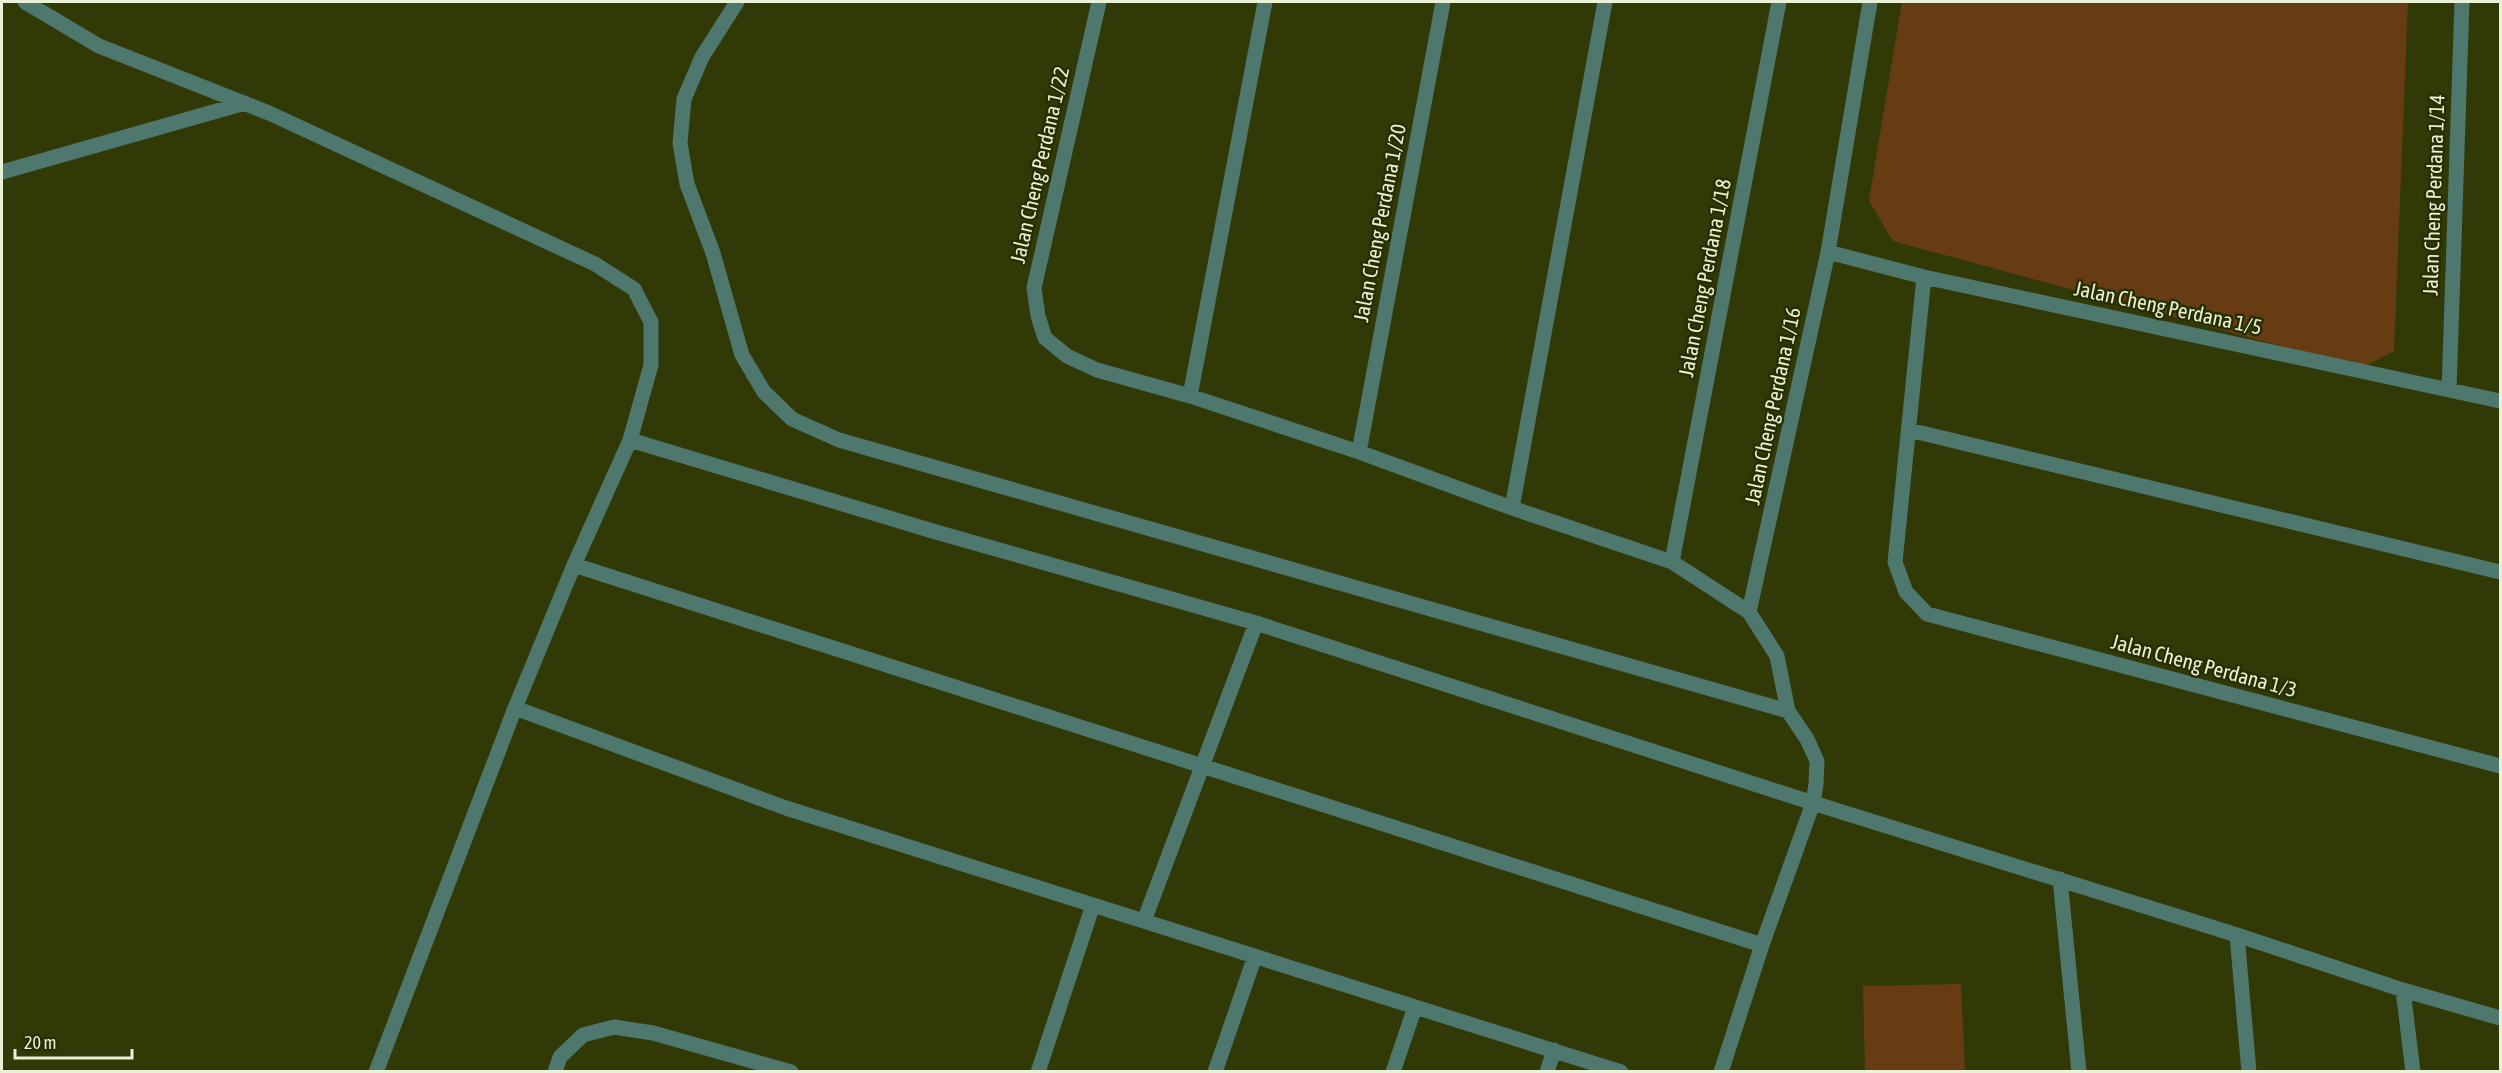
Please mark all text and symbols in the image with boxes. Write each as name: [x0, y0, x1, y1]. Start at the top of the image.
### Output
street label: Jalan Cheng Perdana 1/22: [1005, 64, 1073, 265]
street label: Jalan Cheng Perdana 1/14: [2417, 94, 2449, 296]
street label: Jalan Cheng Perdana 1/20: [1348, 122, 1410, 324]
street label: Jalan Cheng Perdana 1/18: [1673, 177, 1735, 379]
street label: Jalan Cheng Perdana 1/5: [2072, 275, 2264, 339]
street label: Jalan Cheng Perdana 1/16: [1739, 305, 1805, 507]
street label: Jalan Cheng Perdana 1/3: [2109, 629, 2300, 701]
scale bar: [15, 1022, 132, 1060]
text: 20 m: [24, 1032, 56, 1053]

